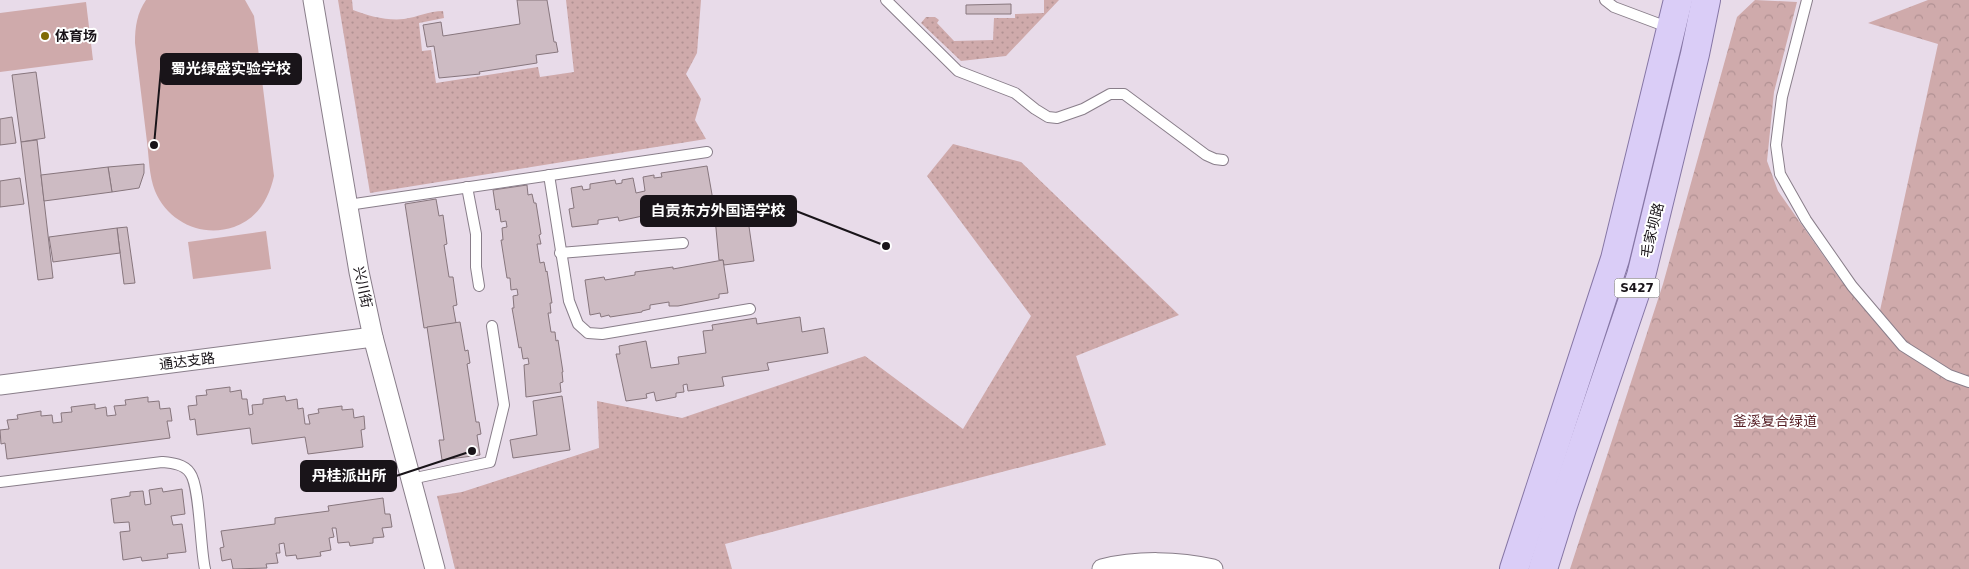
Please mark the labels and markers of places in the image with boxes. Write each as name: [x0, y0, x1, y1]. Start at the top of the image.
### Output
place label: 体育场: [55, 28, 97, 44]
marker: 体育场: [39, 30, 51, 42]
callout: 蜀光绿盛实验学校: [161, 54, 301, 84]
callout: 自贡东方外国语学校: [641, 196, 796, 226]
callout: 丹桂派出所: [301, 461, 396, 491]

